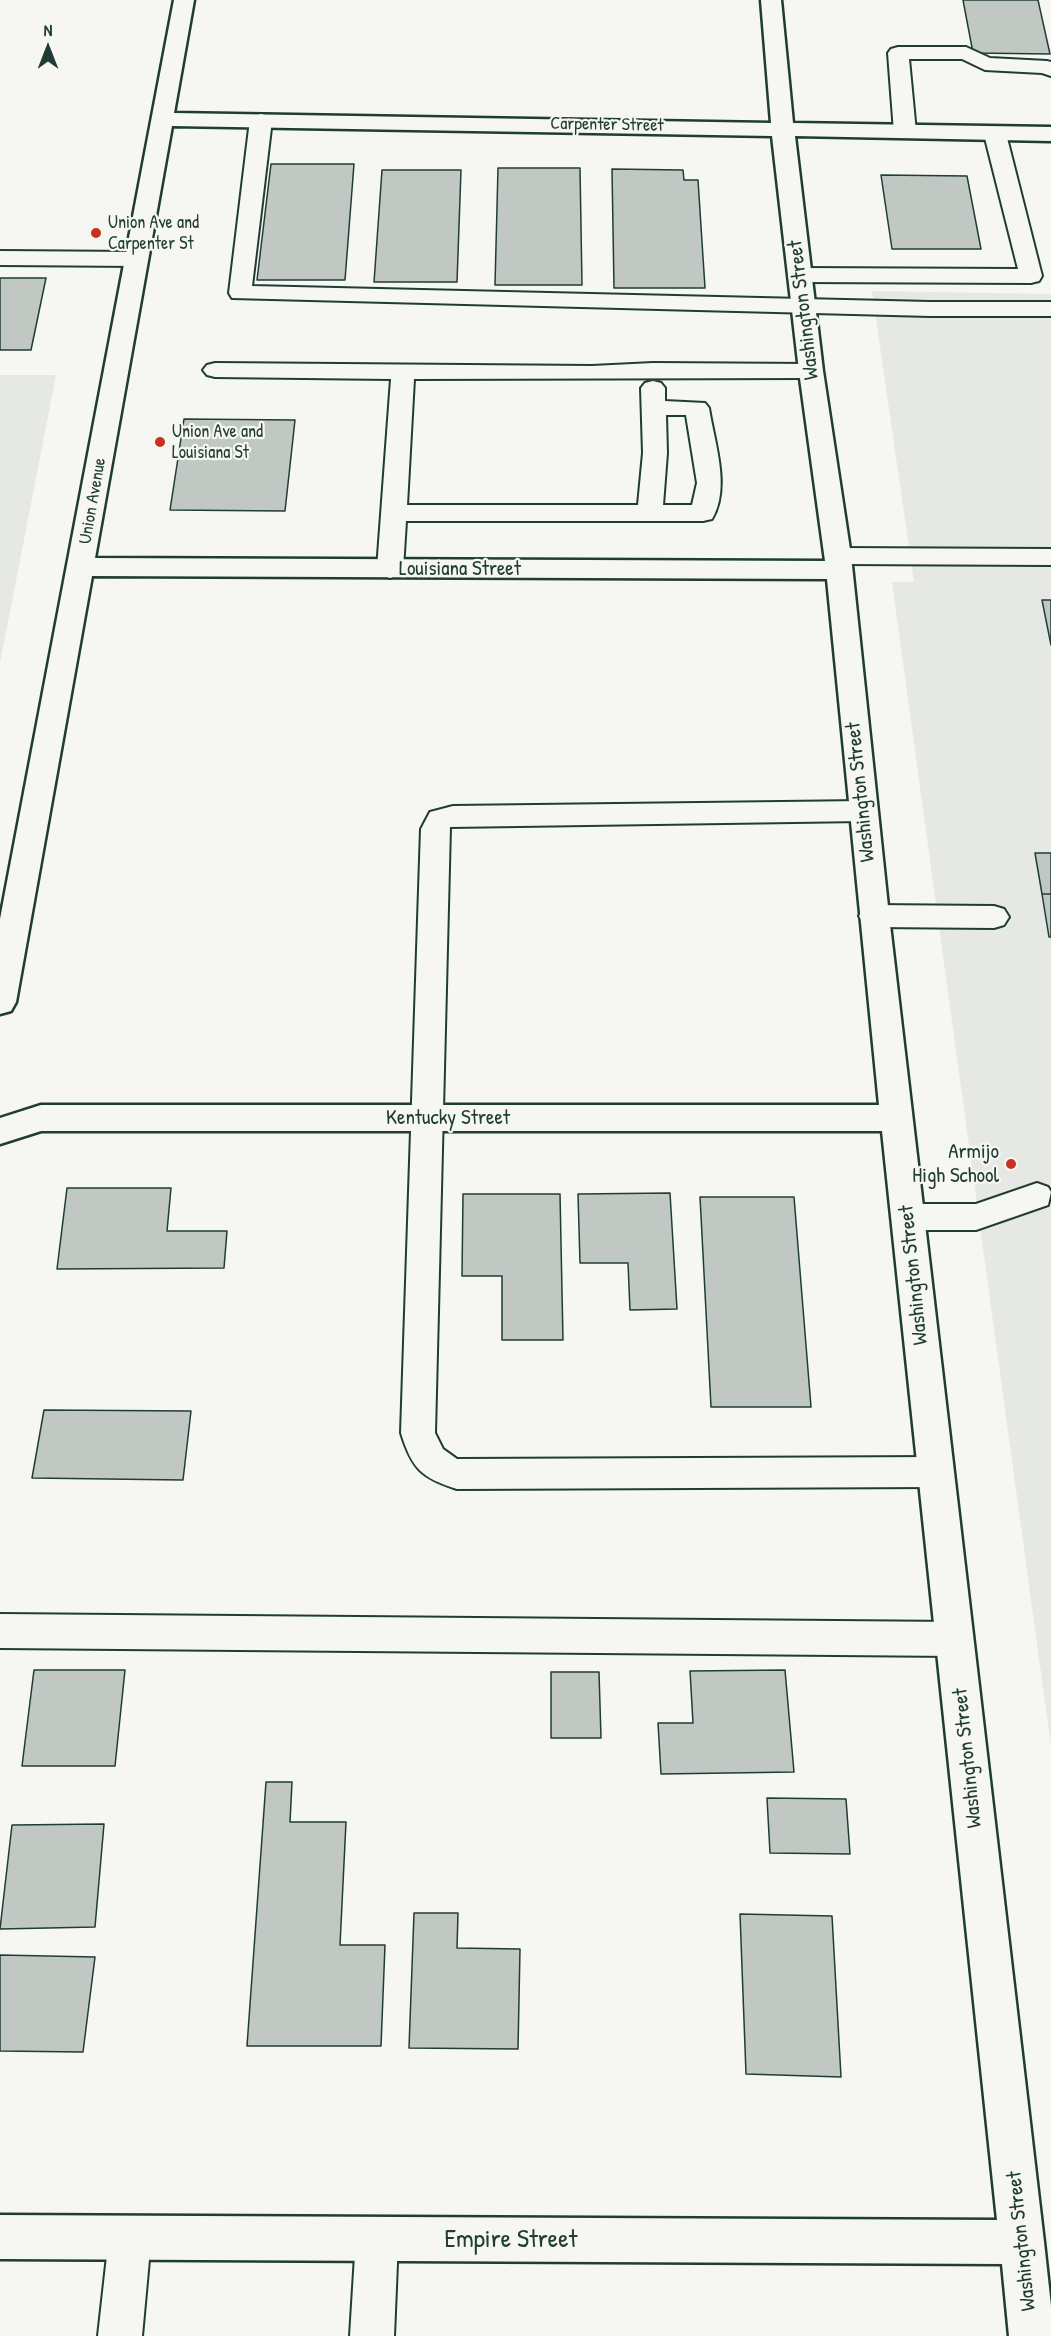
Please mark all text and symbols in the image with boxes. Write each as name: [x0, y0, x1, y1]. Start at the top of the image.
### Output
north arrow: [18, 18, 78, 78]
text: N: [44, 19, 52, 41]
street label: Carpenter Street: [550, 113, 664, 137]
place label: Union Ave and Carpenter St: [108, 212, 199, 254]
marker: Union Ave and Carpenter St: [89, 226, 103, 240]
street label: Washington Street: [783, 239, 825, 381]
place label: Union Ave and Louisiana St: [172, 421, 263, 464]
marker: Union Ave and Louisiana St: [153, 435, 167, 449]
street label: Union Avenue: [75, 456, 111, 546]
street label: Louisiana Street: [399, 556, 521, 582]
street label: Washington Street: [841, 721, 881, 863]
street label: Kentucky Street: [386, 1105, 510, 1131]
place label: Armijo High School: [912, 1139, 999, 1189]
marker: Armijo High School: [1004, 1157, 1018, 1171]
street label: Washington Street: [894, 1204, 934, 1346]
street label: Washington Street: [948, 1687, 988, 1829]
street label: Washington Street: [1002, 2170, 1042, 2312]
street label: Empire Street: [445, 2224, 577, 2256]

